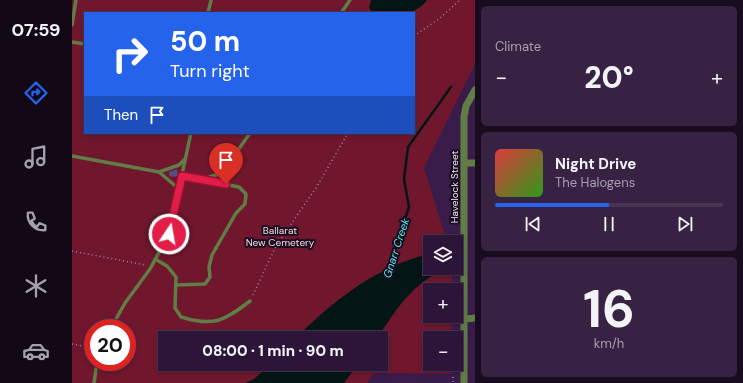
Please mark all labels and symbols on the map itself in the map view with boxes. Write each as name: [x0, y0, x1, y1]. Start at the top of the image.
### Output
pin: [209, 143, 243, 184]
street label: Havelock Street: [448, 151, 461, 223]
position arrow: [148, 213, 190, 255]
water label: Gnarr Creek: [380, 216, 412, 280]
park label: Ballarat New Cemetery: [246, 224, 315, 249]
speed limit sign: 20: [84, 319, 136, 371]

